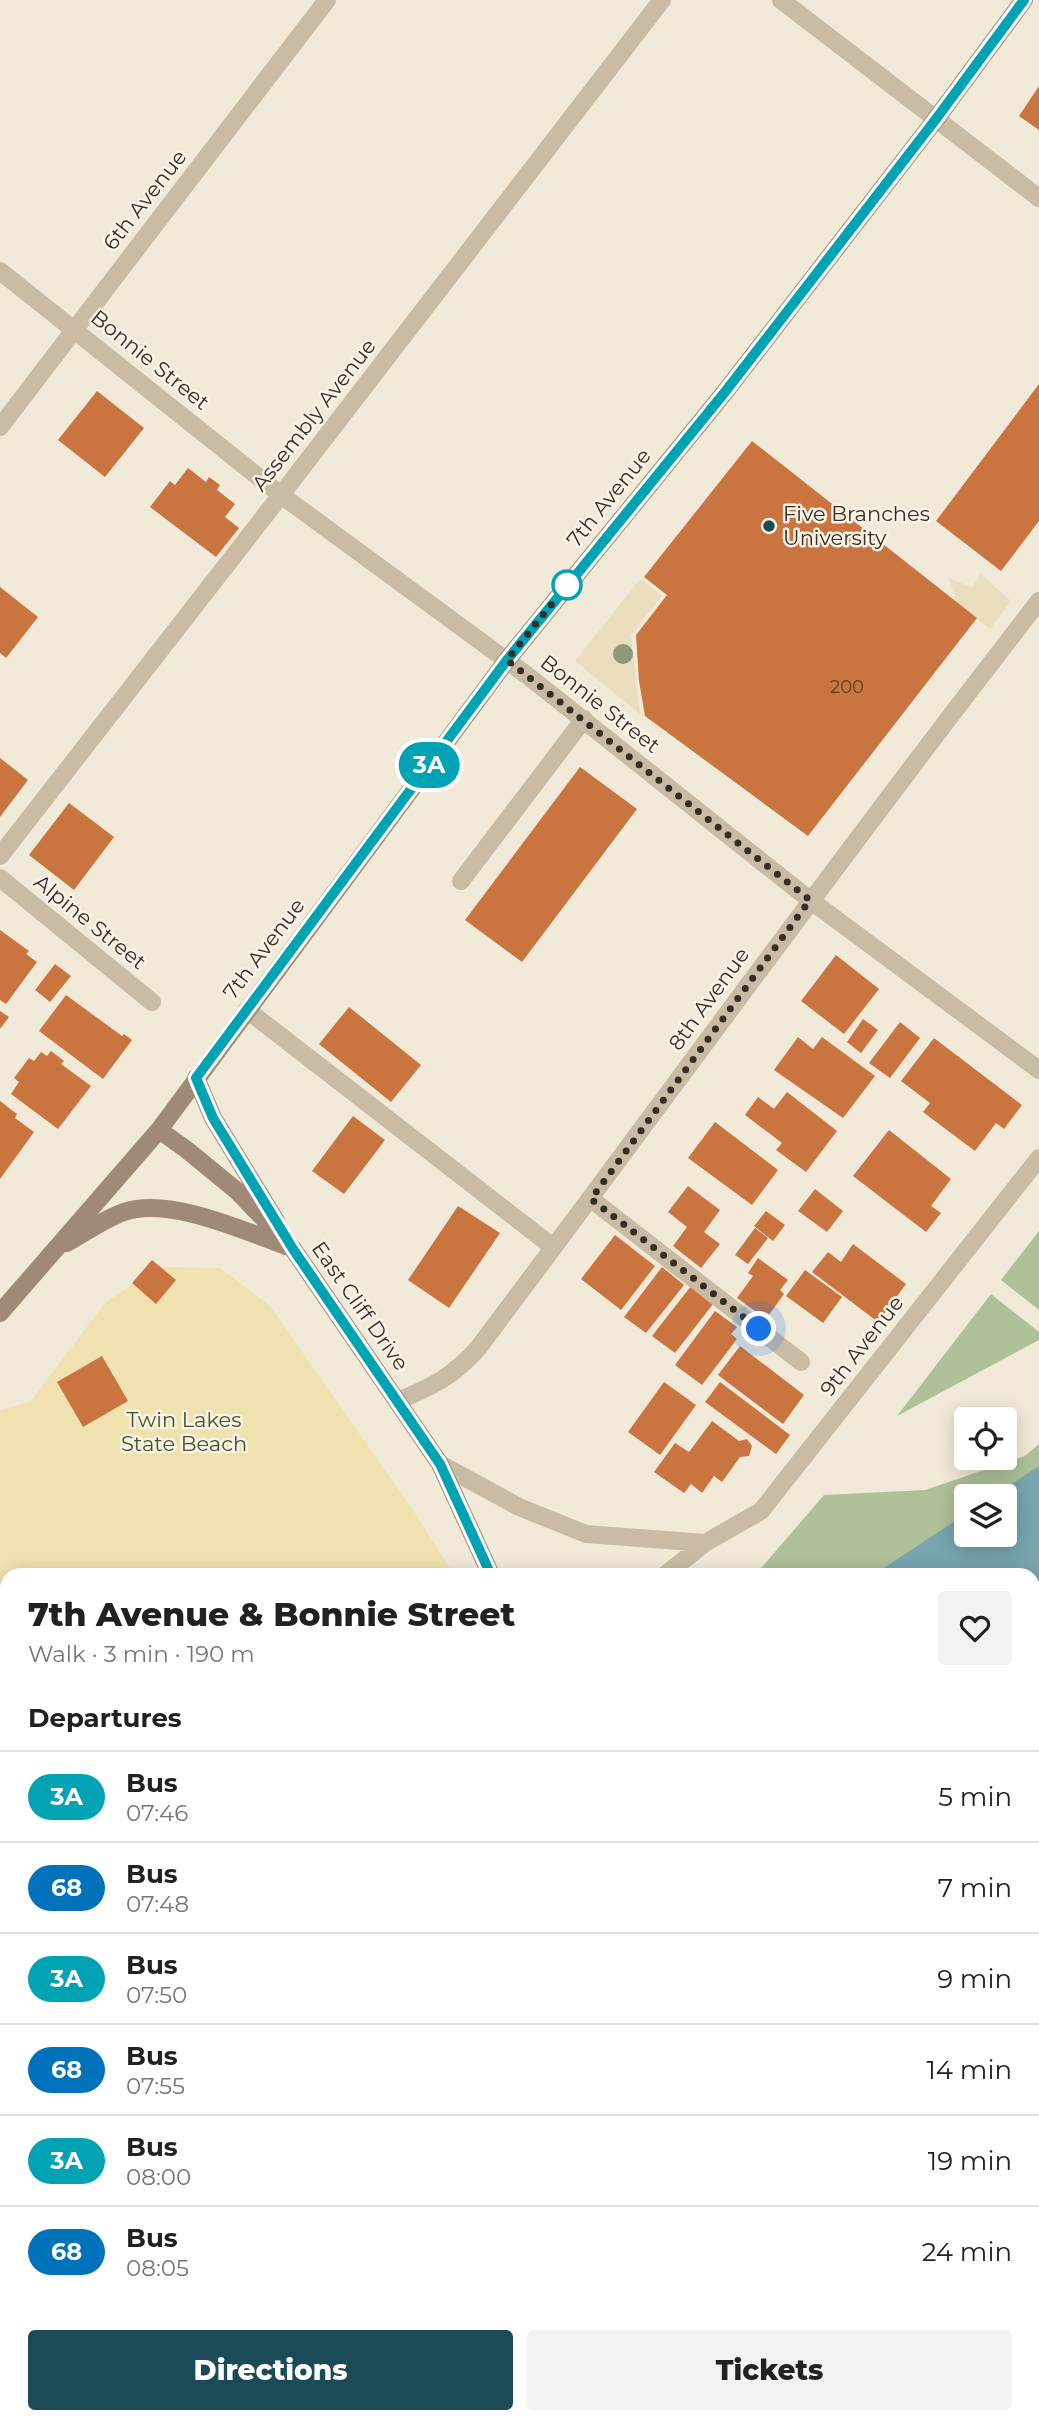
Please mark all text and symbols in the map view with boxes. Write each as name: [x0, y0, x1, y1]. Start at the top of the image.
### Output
street label: 6th Avenue: [98, 145, 191, 255]
street label: Bonnie Street: [86, 304, 214, 415]
street label: Assembly Avenue: [246, 334, 381, 496]
street label: 7th Avenue: [561, 443, 656, 552]
place label: Five Branches University: [783, 501, 930, 550]
marker: Five Branches University: [761, 518, 777, 534]
unlabelled marker: [552, 570, 582, 600]
street label: Bonnie Street: [536, 649, 665, 758]
house number: 200: [830, 676, 864, 698]
line badge: 3A: [398, 742, 460, 788]
text: 3A: [413, 750, 445, 779]
street label: Alpine Street: [29, 869, 151, 974]
street label: 7th Avenue: [218, 893, 310, 1004]
street label: 8th Avenue: [663, 942, 754, 1055]
street label: East Cliff Drive: [307, 1236, 414, 1375]
street label: 9th Avenue: [815, 1291, 909, 1401]
your location: [741, 1311, 776, 1346]
park label: Twin Lakes State Beach: [121, 1407, 247, 1456]
map controls: [954, 1407, 1017, 1547]
button: locate: [954, 1407, 1017, 1470]
button: layers: [954, 1484, 1017, 1547]
button: heart: [938, 1591, 1012, 1665]
text: 7th Avenue & Bonnie Street: [28, 1594, 515, 1634]
text: Walk · 3 min · 190 m: [28, 1640, 255, 1668]
text: Departures: [28, 1702, 182, 1734]
text: Bus: [126, 1767, 178, 1799]
text: 5 min: [938, 1781, 1012, 1813]
text: 3A: [50, 1782, 83, 1811]
text: 07:46: [126, 1799, 188, 1827]
text: Bus: [126, 1858, 178, 1890]
text: 7 min: [938, 1872, 1012, 1904]
text: 68: [51, 1873, 82, 1902]
text: 07:48: [126, 1890, 189, 1918]
text: Bus: [126, 1949, 178, 1981]
text: 9 min: [937, 1963, 1012, 1995]
text: 3A: [50, 1964, 83, 1993]
text: 07:50: [126, 1981, 187, 2009]
text: Bus: [126, 2040, 178, 2072]
text: 14 min: [926, 2054, 1012, 2086]
text: 68: [51, 2055, 82, 2084]
text: 07:55: [126, 2072, 185, 2100]
text: Bus: [126, 2131, 178, 2163]
text: 19 min: [928, 2145, 1012, 2177]
text: 3A: [50, 2146, 83, 2175]
text: 08:00: [126, 2163, 191, 2191]
text: Bus: [126, 2222, 178, 2254]
text: 24 min: [922, 2236, 1012, 2268]
text: 68: [51, 2237, 82, 2266]
text: 08:05: [126, 2254, 189, 2282]
button: Directions: [28, 2330, 513, 2410]
button: Tickets: [527, 2330, 1012, 2410]

